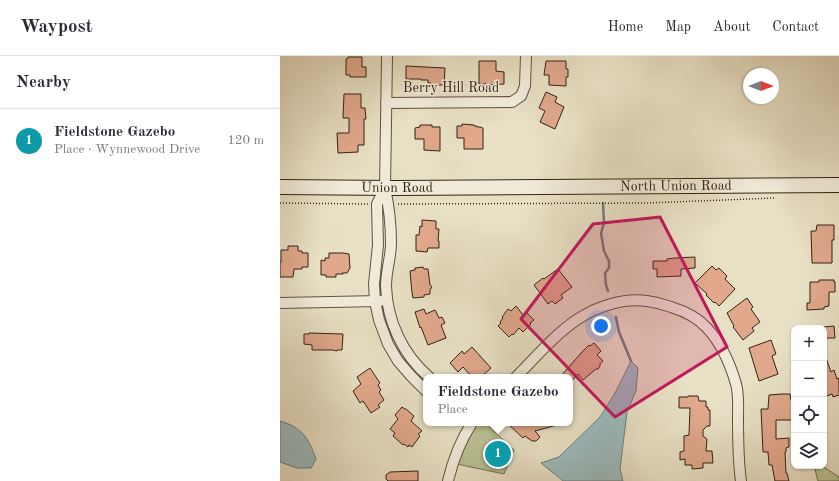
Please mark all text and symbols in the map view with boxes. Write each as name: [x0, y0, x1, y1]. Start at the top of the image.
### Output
text: Waypost: [20, 18, 93, 37]
text: Home: [608, 20, 643, 34]
text: Map: [665, 20, 691, 34]
text: About: [713, 20, 750, 34]
text: Contact: [772, 20, 819, 34]
north arrow: [743, 68, 779, 104]
text: Nearby: [16, 74, 71, 91]
street label: Berry Hill Road: [403, 81, 499, 95]
text: Fieldstone Gazebo: [54, 125, 175, 140]
text: 1: [25, 134, 33, 147]
text: 120 m: [227, 134, 264, 147]
text: Place · Wynnewood Drive: [54, 143, 200, 156]
street label: North Union Road: [620, 179, 732, 193]
street label: Union Road: [361, 181, 433, 195]
your location: [591, 316, 611, 336]
map controls: [791, 325, 827, 469]
button: +: [791, 325, 827, 361]
button: −: [791, 361, 827, 397]
popup: [423, 374, 573, 426]
text: Fieldstone Gazebo: [437, 385, 559, 400]
button: locate: [791, 397, 827, 433]
text: Place: [437, 403, 468, 416]
button: layers: [791, 433, 827, 469]
pin: 1: [485, 439, 511, 469]

